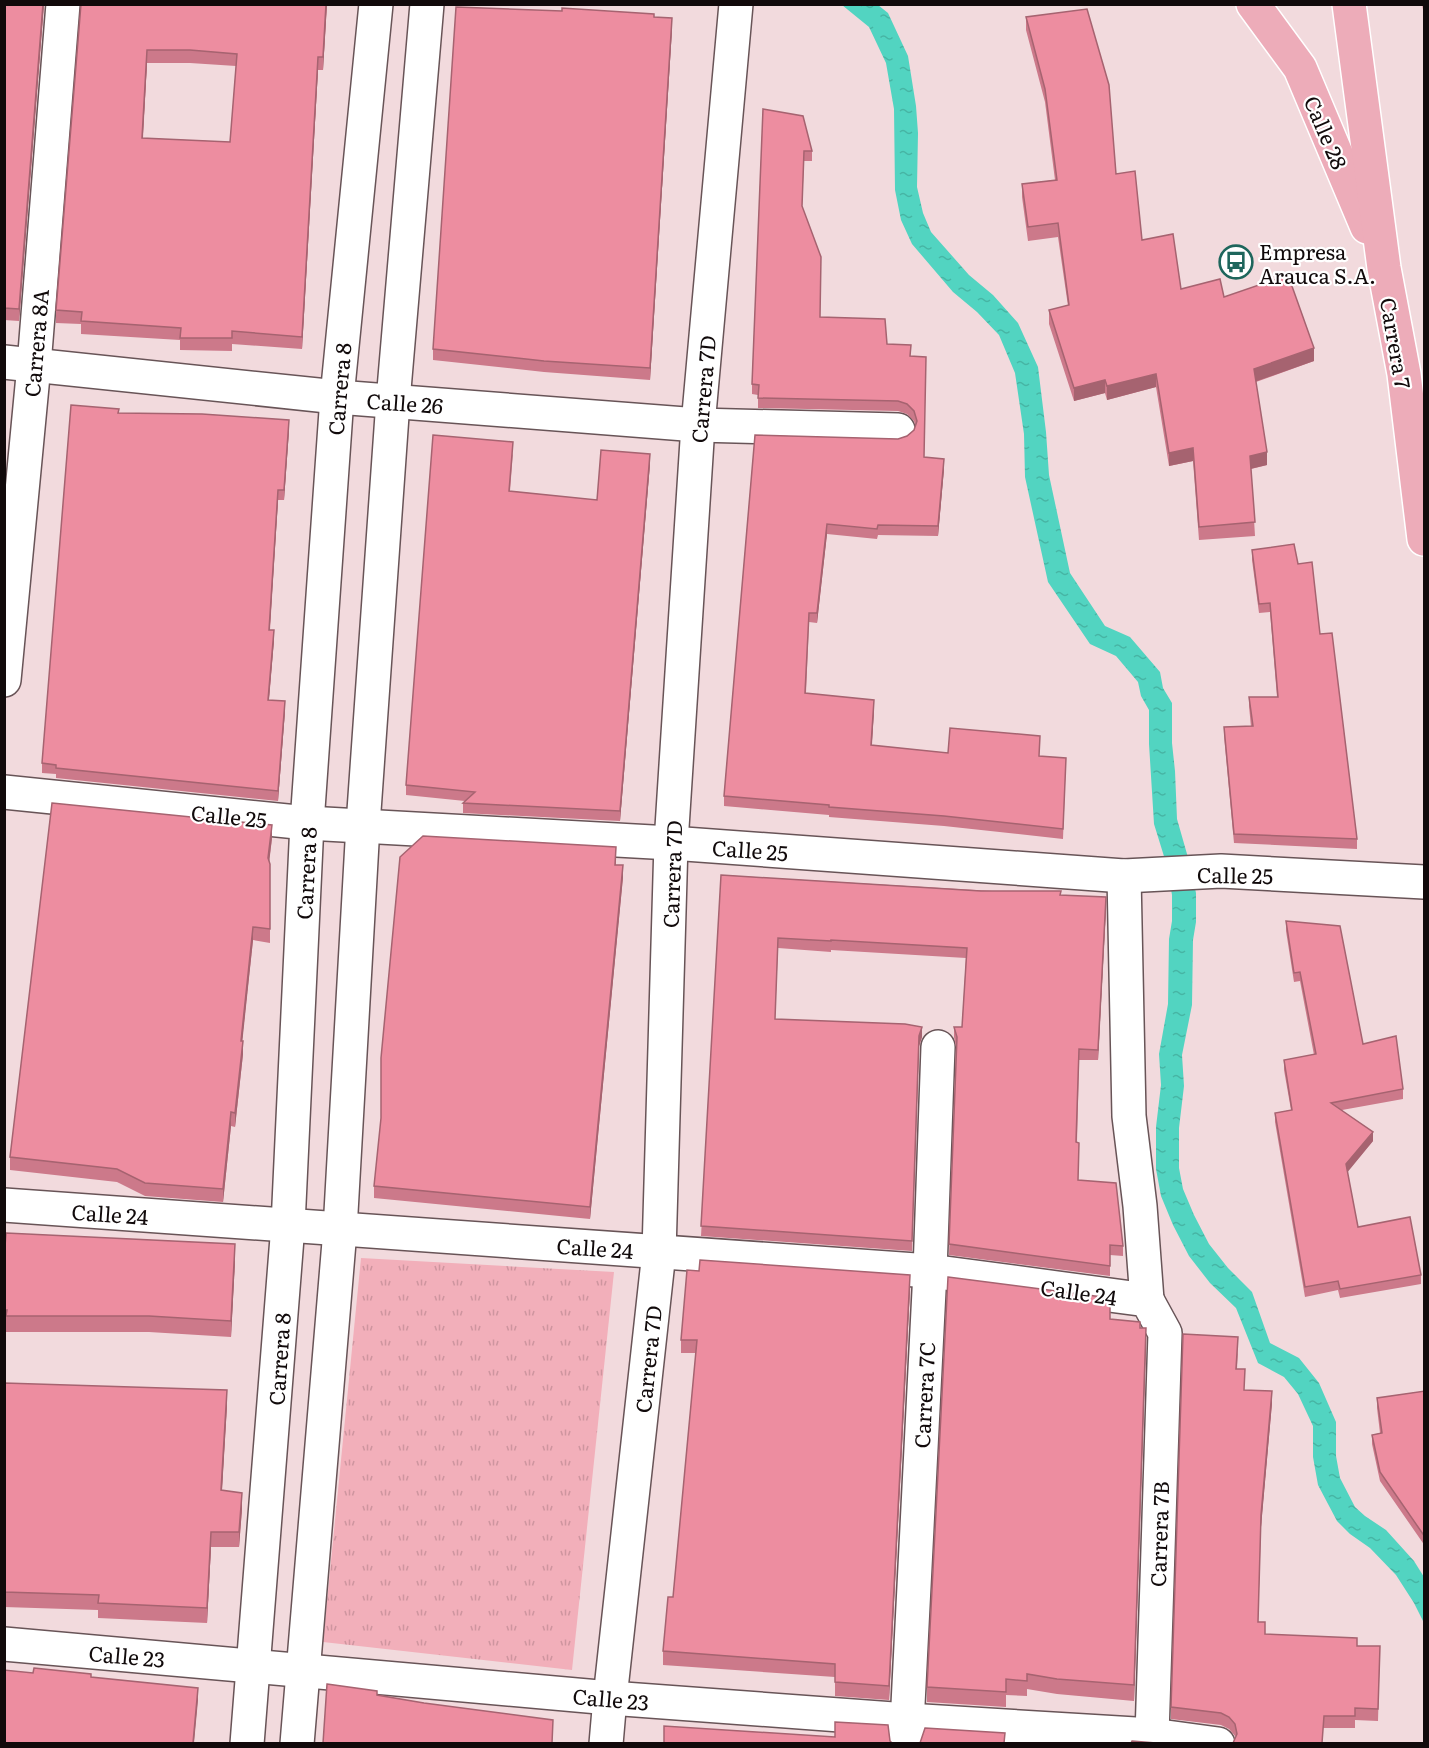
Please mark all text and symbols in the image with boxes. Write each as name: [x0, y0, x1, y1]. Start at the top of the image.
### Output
street label: Calle 28: [1298, 91, 1356, 173]
place label: Empresa Arauca S.A.: [1259, 235, 1376, 290]
bus stop icon: Empresa Arauca S.A.: [1218, 244, 1254, 280]
street label: Carrera 8A: [15, 287, 55, 398]
street label: Carrera 7: [1374, 295, 1420, 391]
street label: Carrera 7D: [682, 334, 722, 444]
street label: Carrera 8: [319, 341, 357, 437]
street label: Calle 26: [366, 384, 444, 420]
street label: Calle 25: [190, 796, 268, 834]
street label: Carrera 7D: [654, 819, 688, 929]
street label: Carrera 8: [287, 826, 323, 920]
street label: Calle 25: [711, 831, 789, 867]
street label: Calle 25: [1197, 858, 1273, 890]
street label: Calle 24: [71, 1195, 150, 1231]
street label: Calle 24: [556, 1229, 635, 1265]
street label: Calle 24: [1039, 1270, 1120, 1312]
street label: Carrera 7D: [626, 1304, 668, 1414]
street label: Carrera 8: [259, 1312, 297, 1406]
street label: Carrera 7C: [905, 1341, 941, 1449]
street label: Carrera 7B: [1141, 1481, 1175, 1587]
street label: Calle 23: [87, 1636, 167, 1674]
street label: Calle 23: [571, 1679, 651, 1717]

